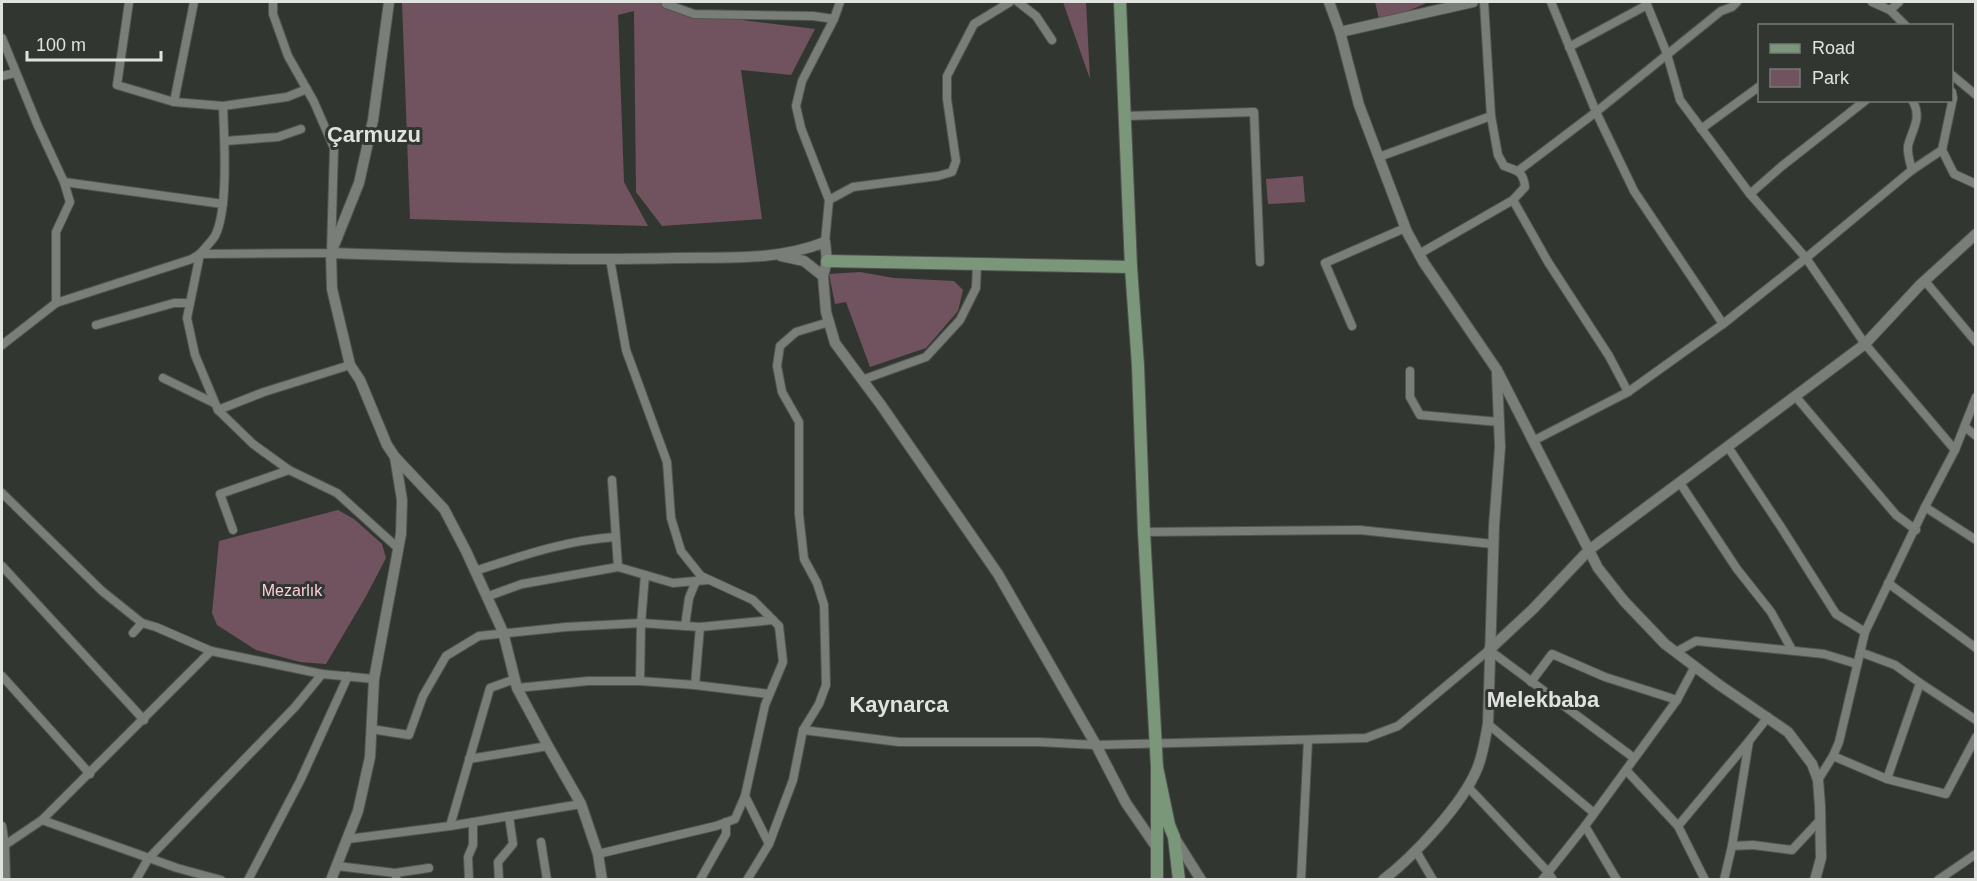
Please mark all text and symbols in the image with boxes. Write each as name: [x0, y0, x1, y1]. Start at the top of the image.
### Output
scale bar: [27, 24, 160, 62]
legend: [1758, 24, 1953, 102]
text: 100 m: [36, 35, 86, 55]
text: Road: [1812, 38, 1855, 58]
text: Park: [1812, 68, 1850, 88]
district label: Çarmuzu: [327, 122, 421, 147]
park label: Mezarlık: [262, 582, 323, 599]
district label: Melekbaba: [1487, 687, 1600, 712]
district label: Kaynarca: [849, 692, 949, 717]

